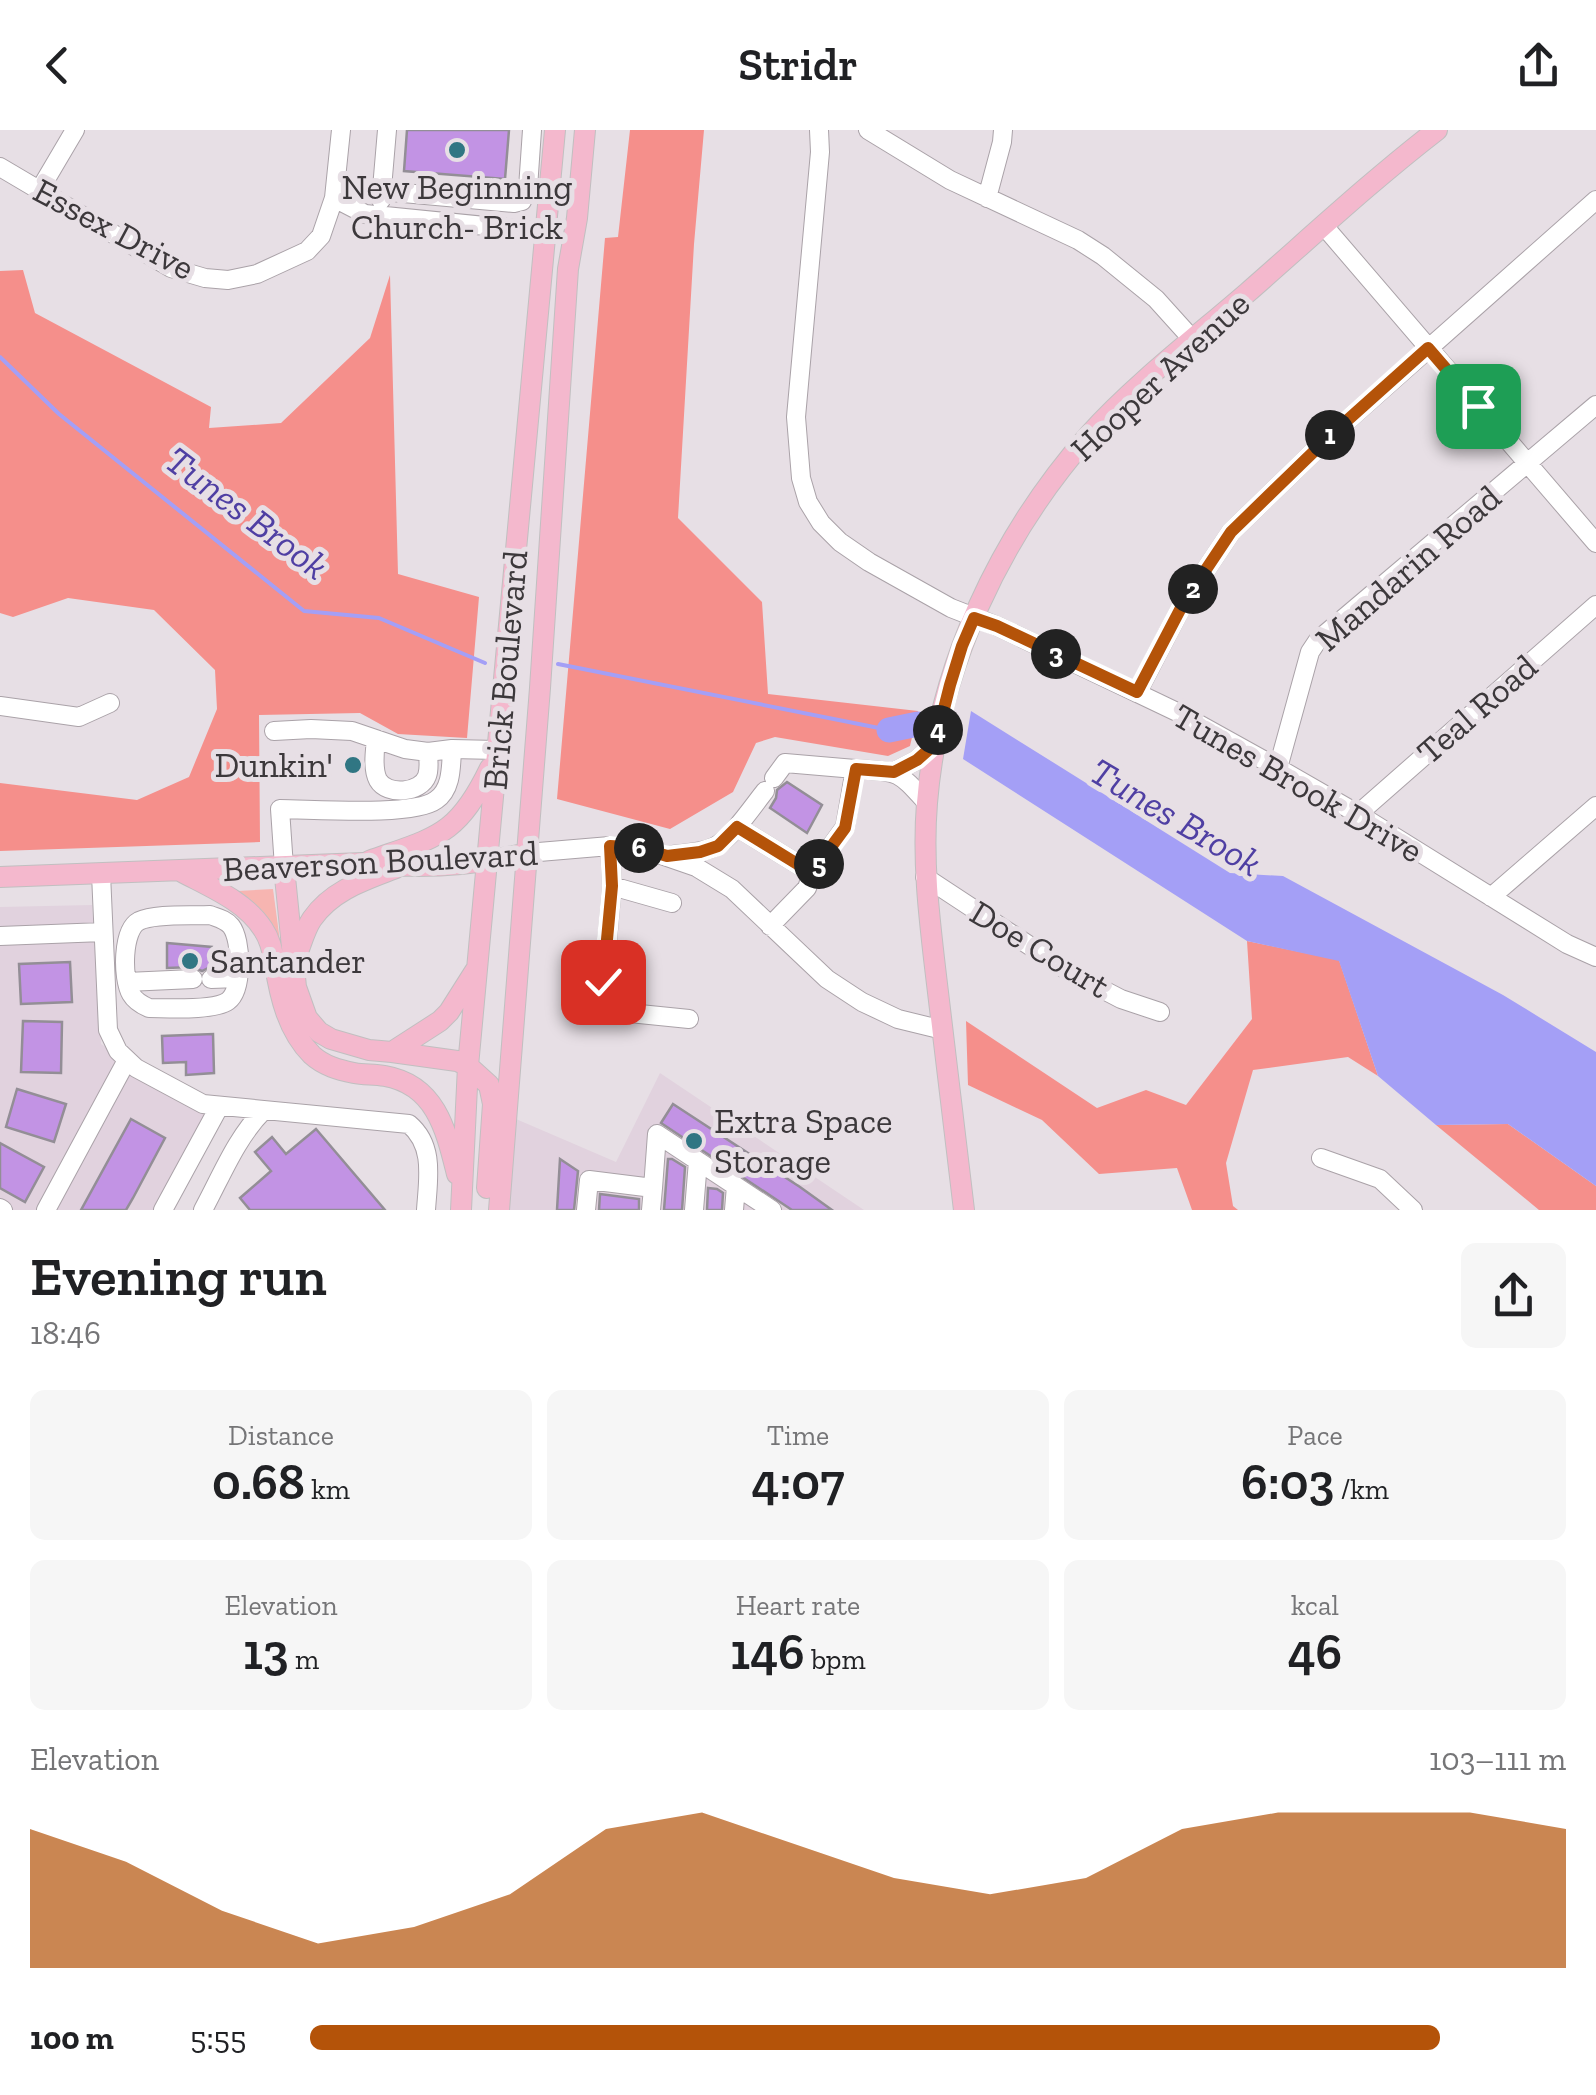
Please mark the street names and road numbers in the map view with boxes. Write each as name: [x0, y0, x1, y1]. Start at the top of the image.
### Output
street label: Essex Drive: [27, 169, 201, 289]
street label: Hooper Avenue: [1062, 282, 1258, 470]
street label: Mandarin Road: [1307, 476, 1509, 660]
street label: Brick Boulevard: [474, 548, 536, 792]
street label: Teal Road: [1408, 645, 1546, 773]
street label: Tunes Brook Drive: [1166, 694, 1430, 872]
street label: Beaverson Boulevard: [221, 832, 539, 890]
street label: Doe Court: [963, 891, 1117, 1007]

